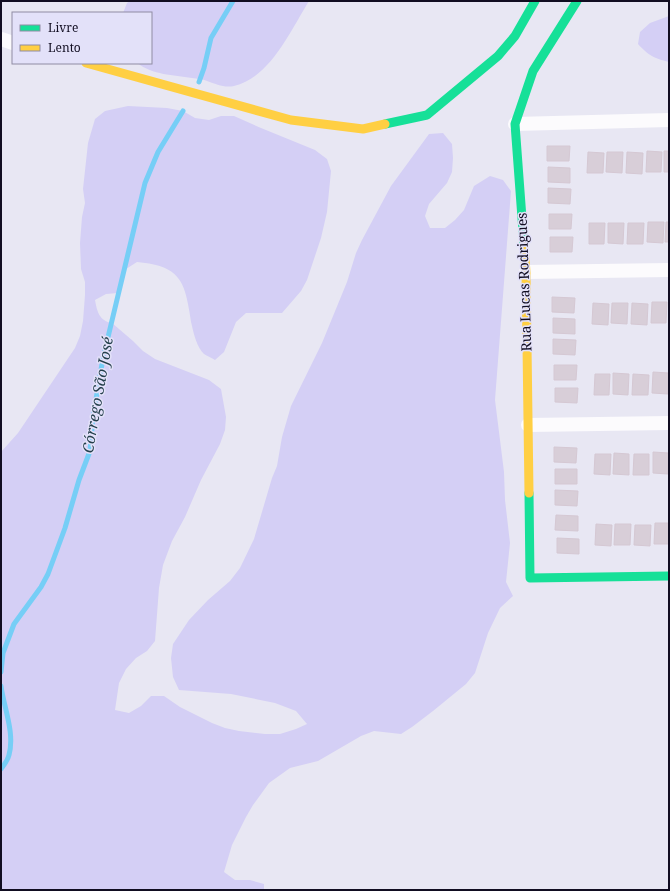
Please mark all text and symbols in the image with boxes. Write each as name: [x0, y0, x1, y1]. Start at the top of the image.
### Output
legend: [12, 12, 152, 64]
text: Livre: [48, 19, 78, 36]
text: Lento: [48, 39, 81, 56]
street label: Rua Lucas Rodrigues: [512, 212, 535, 352]
water label: Córrego São José: [77, 335, 117, 455]

